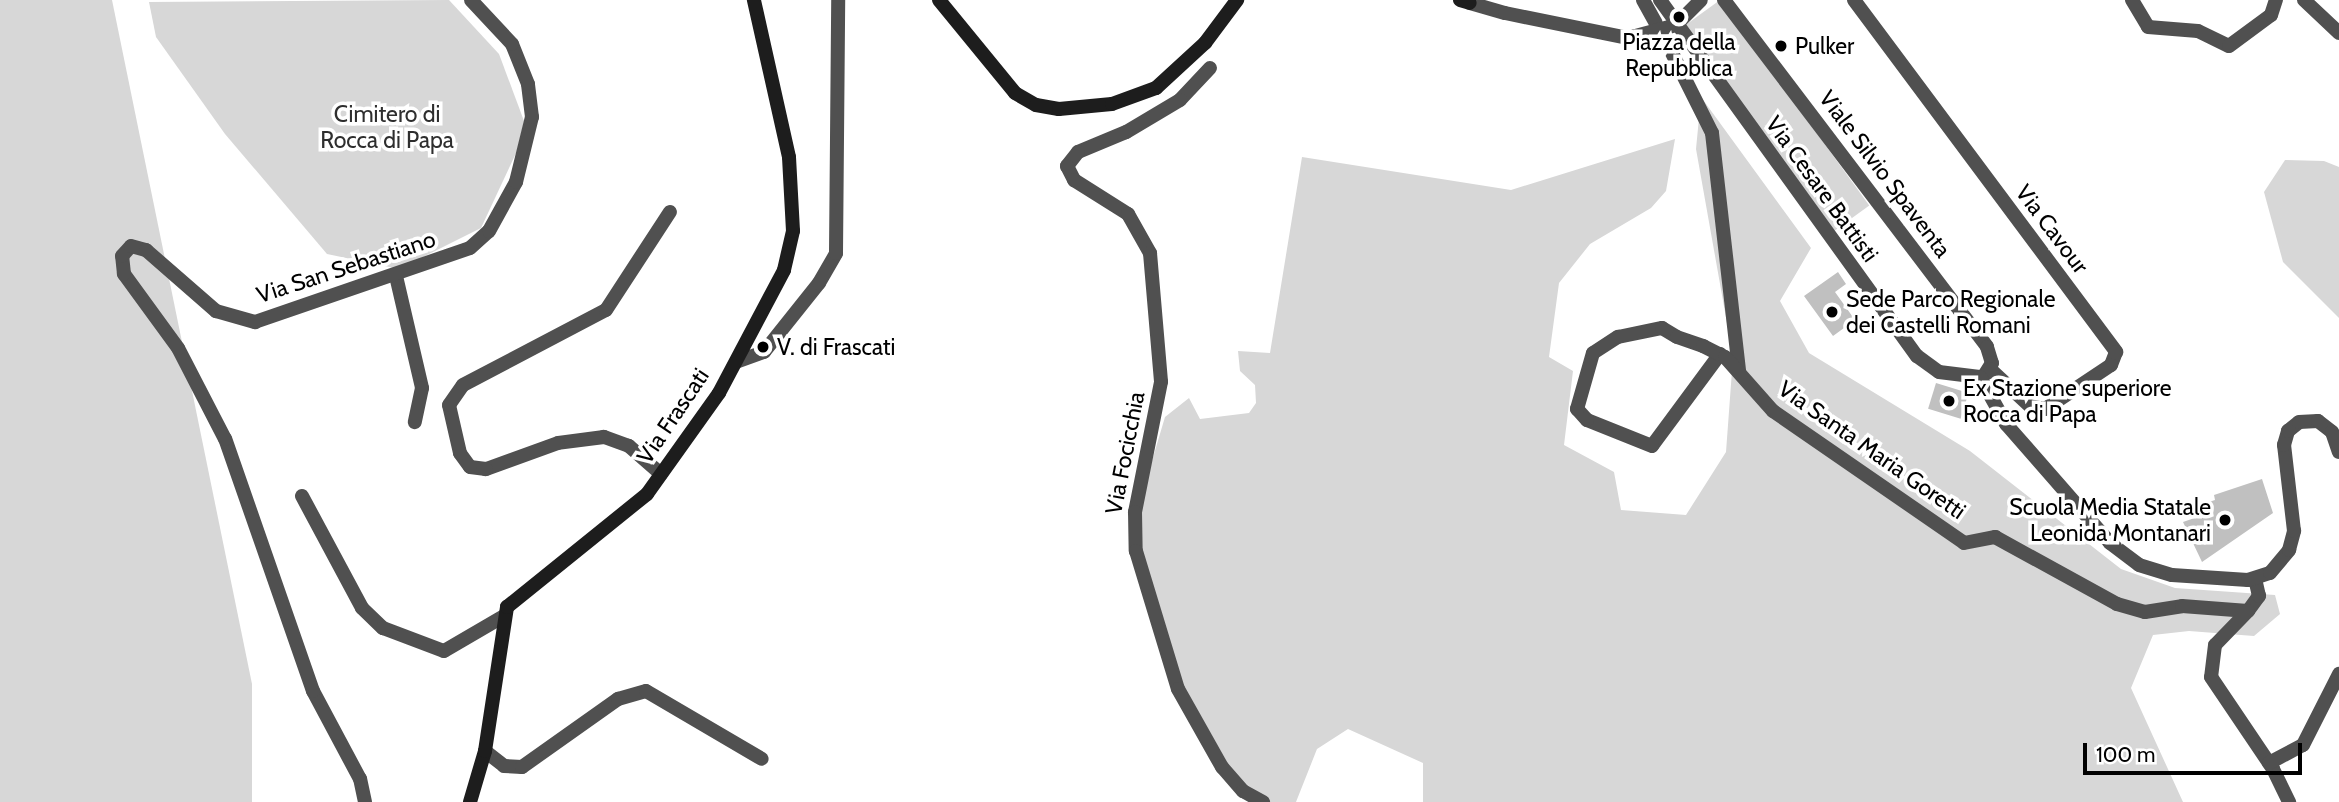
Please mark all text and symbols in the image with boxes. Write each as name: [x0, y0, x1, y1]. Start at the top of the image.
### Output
marker: Piazza della Repubblica: [1671, 9, 1687, 25]
place label: Piazza della Repubblica: [1622, 28, 1736, 82]
place label: Pulker: [1795, 32, 1854, 60]
marker: Pulker: [1773, 38, 1789, 54]
street label: Viale Silvio Spaventa: [1813, 85, 1957, 263]
park label: Cimitero di Rocca di Papa: [320, 100, 454, 154]
street label: Via Cesare Battisti: [1760, 111, 1884, 267]
street label: Via Cavour: [2010, 179, 2094, 279]
street label: Via San Sebastiano: [253, 225, 439, 309]
place label: Sede Parco Regionale dei Castelli Romani: [1846, 285, 2055, 339]
marker: Sede Parco Regionale dei Castelli Romani: [1824, 304, 1840, 320]
place label: V. di Frascati: [777, 333, 895, 361]
marker: V. di Frascati: [755, 339, 771, 355]
street label: Via Frascati: [631, 363, 715, 469]
place label: Ex Stazione superiore Rocca di Papa: [1963, 374, 2172, 428]
street label: Via Santa Maria Goretti: [1773, 375, 1971, 525]
street label: Via Focicchia: [1100, 389, 1150, 517]
marker: Ex Stazione superiore Rocca di Papa: [1941, 393, 1957, 409]
place label: Scuola Media Statale Leonida Montanari: [2009, 493, 2211, 547]
marker: Scuola Media Statale Leonida Montanari: [2217, 512, 2233, 528]
scale bar: [2087, 728, 2306, 772]
text: 100 m: [2096, 742, 2155, 767]

